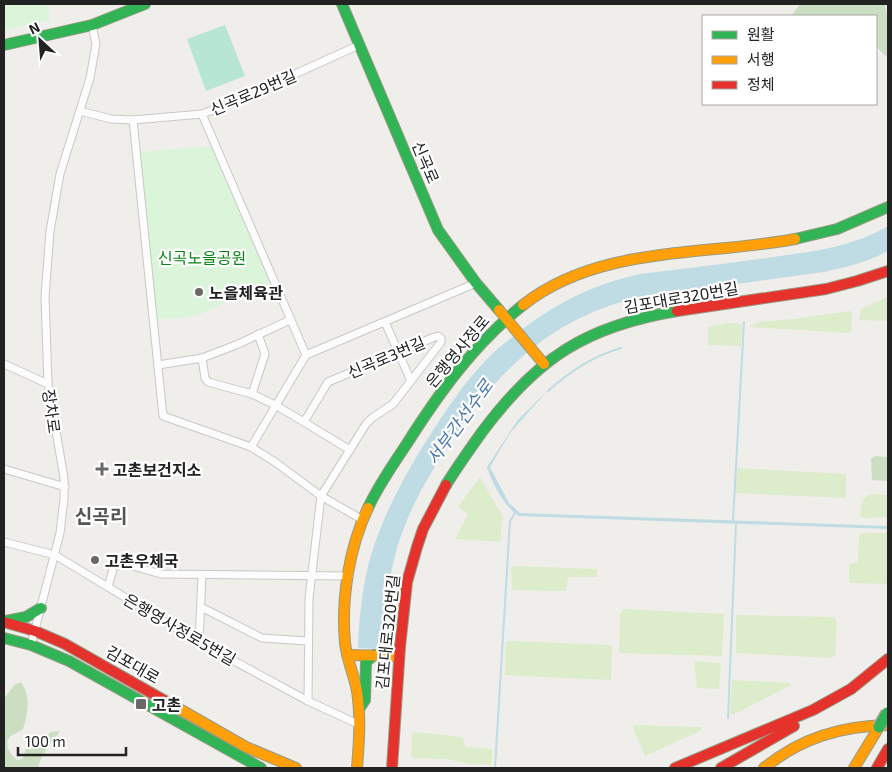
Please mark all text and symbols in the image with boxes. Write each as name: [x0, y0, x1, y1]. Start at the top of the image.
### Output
north arrow: [15, 15, 65, 65]
legend: [702, 15, 877, 105]
text: N: [26, 18, 42, 38]
text: 원활: [747, 25, 775, 43]
text: 서행: [747, 50, 775, 68]
street label: 신곡로29번길: [207, 65, 299, 119]
text: 정체: [747, 75, 775, 93]
street label: 신곡로: [409, 138, 443, 186]
park label: 신곡노을공원: [158, 248, 246, 267]
street label: 김포대로320번길: [622, 278, 740, 316]
place label: 노을체육관: [209, 283, 283, 302]
marker: 노을체육관: [193, 286, 205, 298]
street label: 은행영사정로: [421, 311, 493, 391]
street label: 신곡로3번길: [344, 332, 428, 382]
water label: 서부간선수로: [421, 374, 498, 469]
street label: 장차로: [40, 388, 65, 434]
place label: 고촌보건지소: [113, 460, 202, 479]
marker: 고촌보건지소: [95, 462, 109, 476]
district label: 신곡리: [75, 504, 127, 527]
place label: 고촌우체국: [105, 551, 179, 570]
marker: 고촌우체국: [89, 554, 101, 566]
street label: 김포대로320번길: [371, 573, 403, 691]
street label: 은행영사정로5번길: [121, 589, 239, 669]
street label: 김포대로: [103, 641, 163, 687]
place label: 고촌: [152, 695, 181, 714]
marker: 고촌: [134, 697, 148, 711]
scale bar: [18, 724, 125, 756]
text: 100 m: [25, 732, 66, 750]

